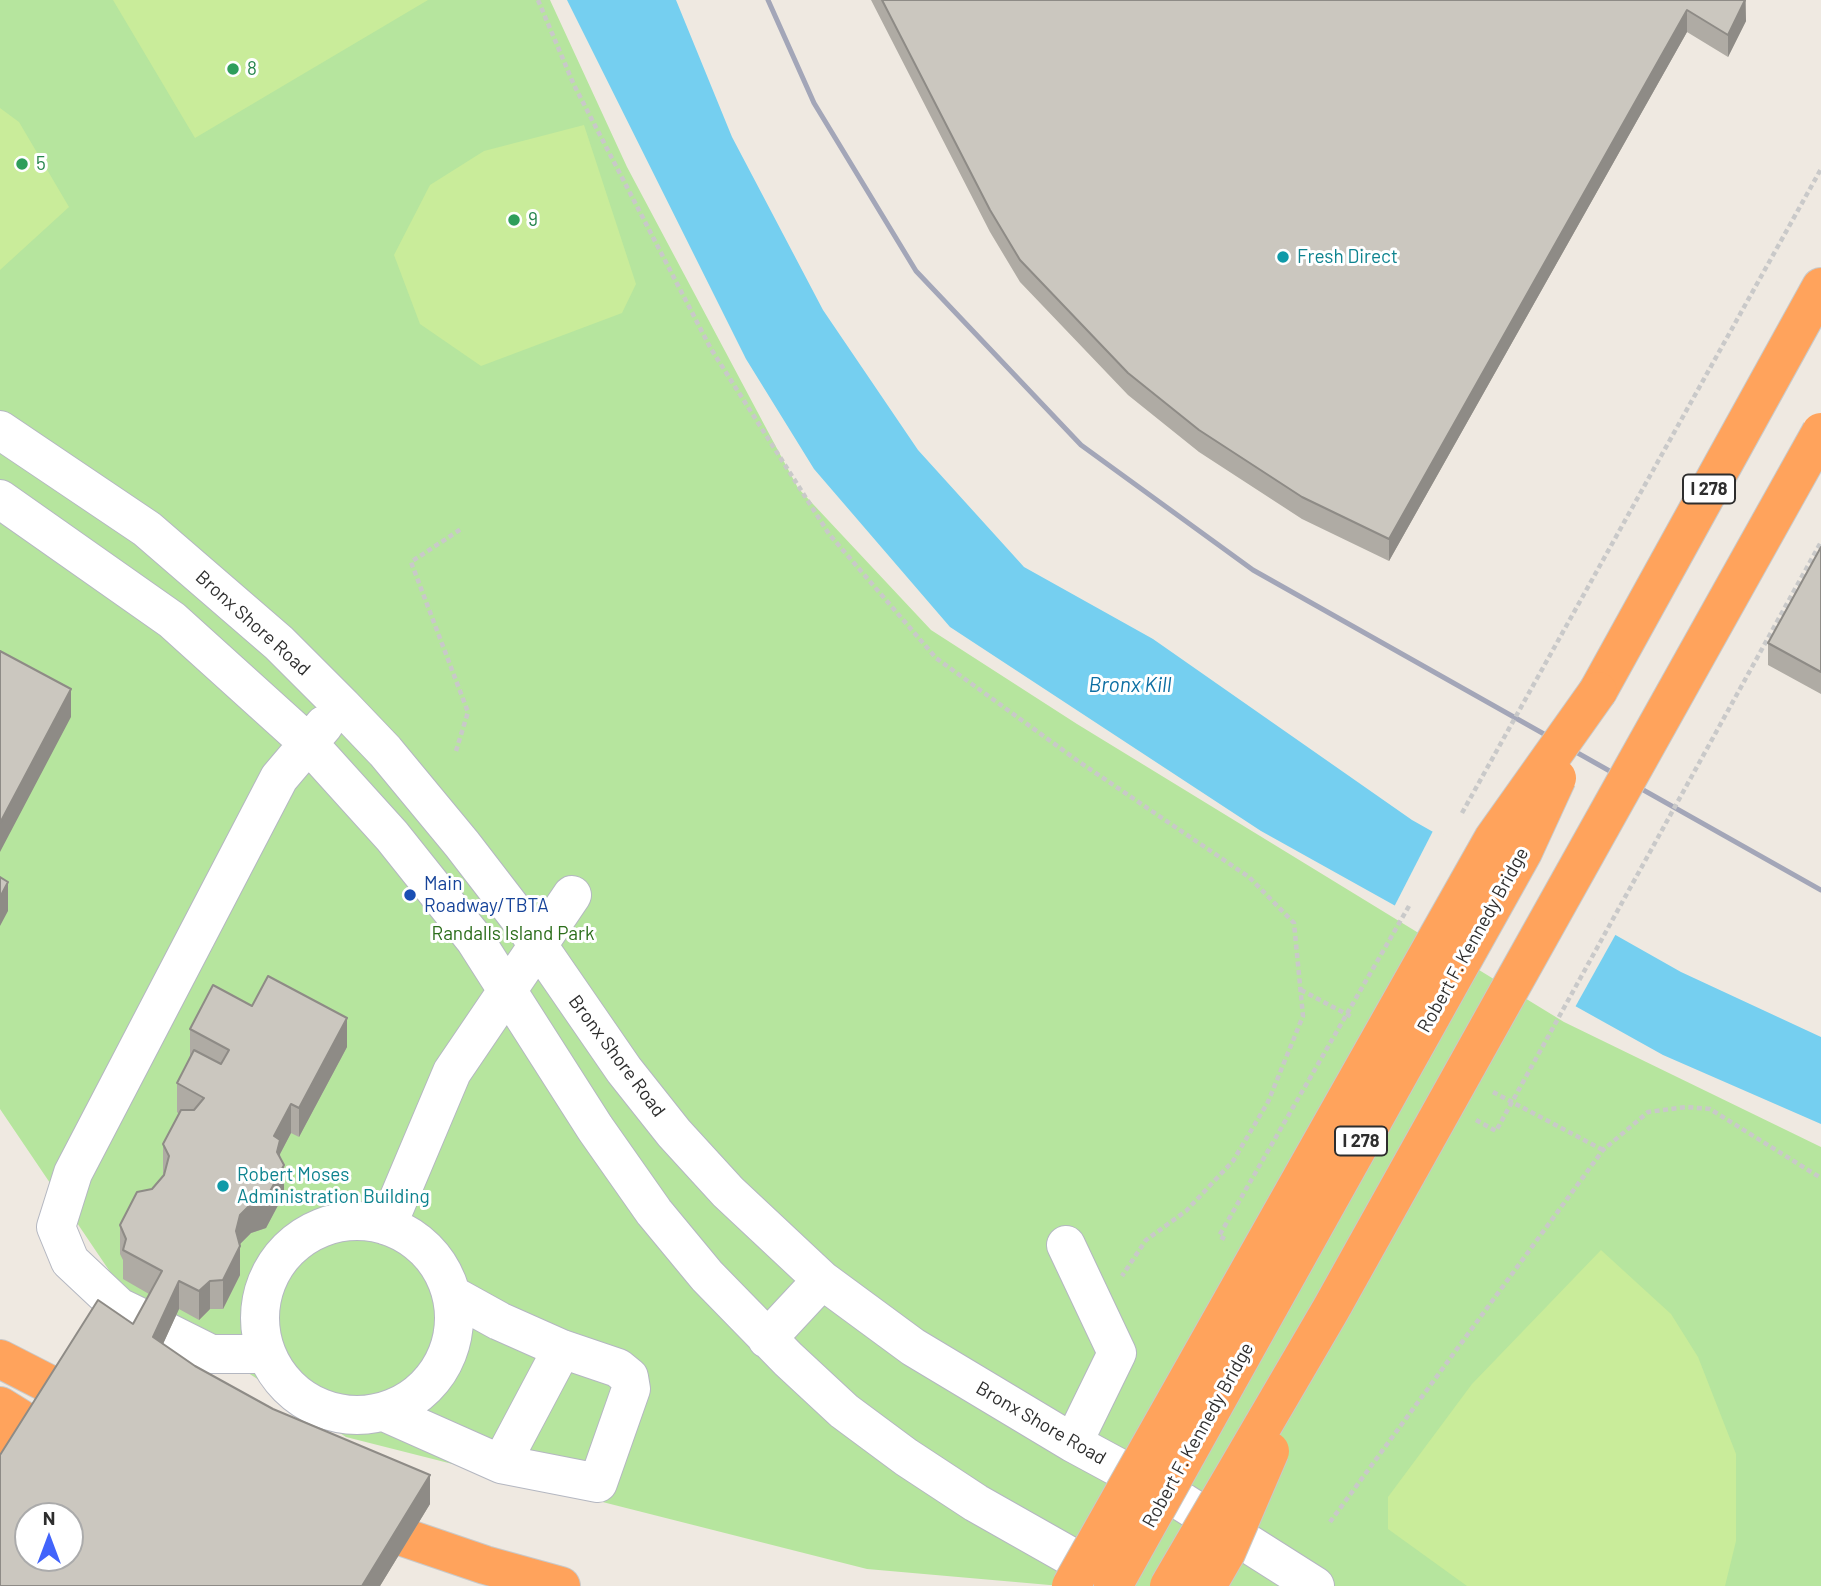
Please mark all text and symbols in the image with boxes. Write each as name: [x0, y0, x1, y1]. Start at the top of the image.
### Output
place label: 8: [247, 58, 257, 80]
marker: 8: [225, 61, 241, 77]
place label: 5: [36, 153, 46, 175]
marker: 5: [14, 156, 30, 172]
place label: 9: [528, 209, 538, 231]
marker: 9: [506, 212, 522, 228]
place label: Fresh Direct: [1297, 246, 1398, 268]
marker: Fresh Direct: [1275, 249, 1291, 265]
road number: I 278: [1683, 475, 1735, 504]
street label: Bronx Shore Road: [191, 566, 315, 680]
water label: Bronx Kill: [1089, 672, 1171, 698]
street label: Robert F. Kennedy Bridge: [1413, 844, 1533, 1036]
place label: Main Roadway/TBTA: [424, 873, 549, 917]
marker: Main Roadway/TBTA: [402, 887, 418, 903]
park label: Randalls Island Park: [432, 923, 594, 945]
street label: Bronx Shore Road: [564, 991, 670, 1121]
road number: I 278: [1335, 1126, 1387, 1156]
place label: Robert Moses Administration Building: [237, 1164, 430, 1208]
marker: Robert Moses Administration Building: [215, 1178, 231, 1194]
street label: Robert F. Kennedy Bridge: [1138, 1339, 1258, 1531]
street label: Bronx Shore Road: [972, 1377, 1110, 1469]
north arrow: [14, 1502, 84, 1572]
text: N: [43, 1506, 55, 1529]

